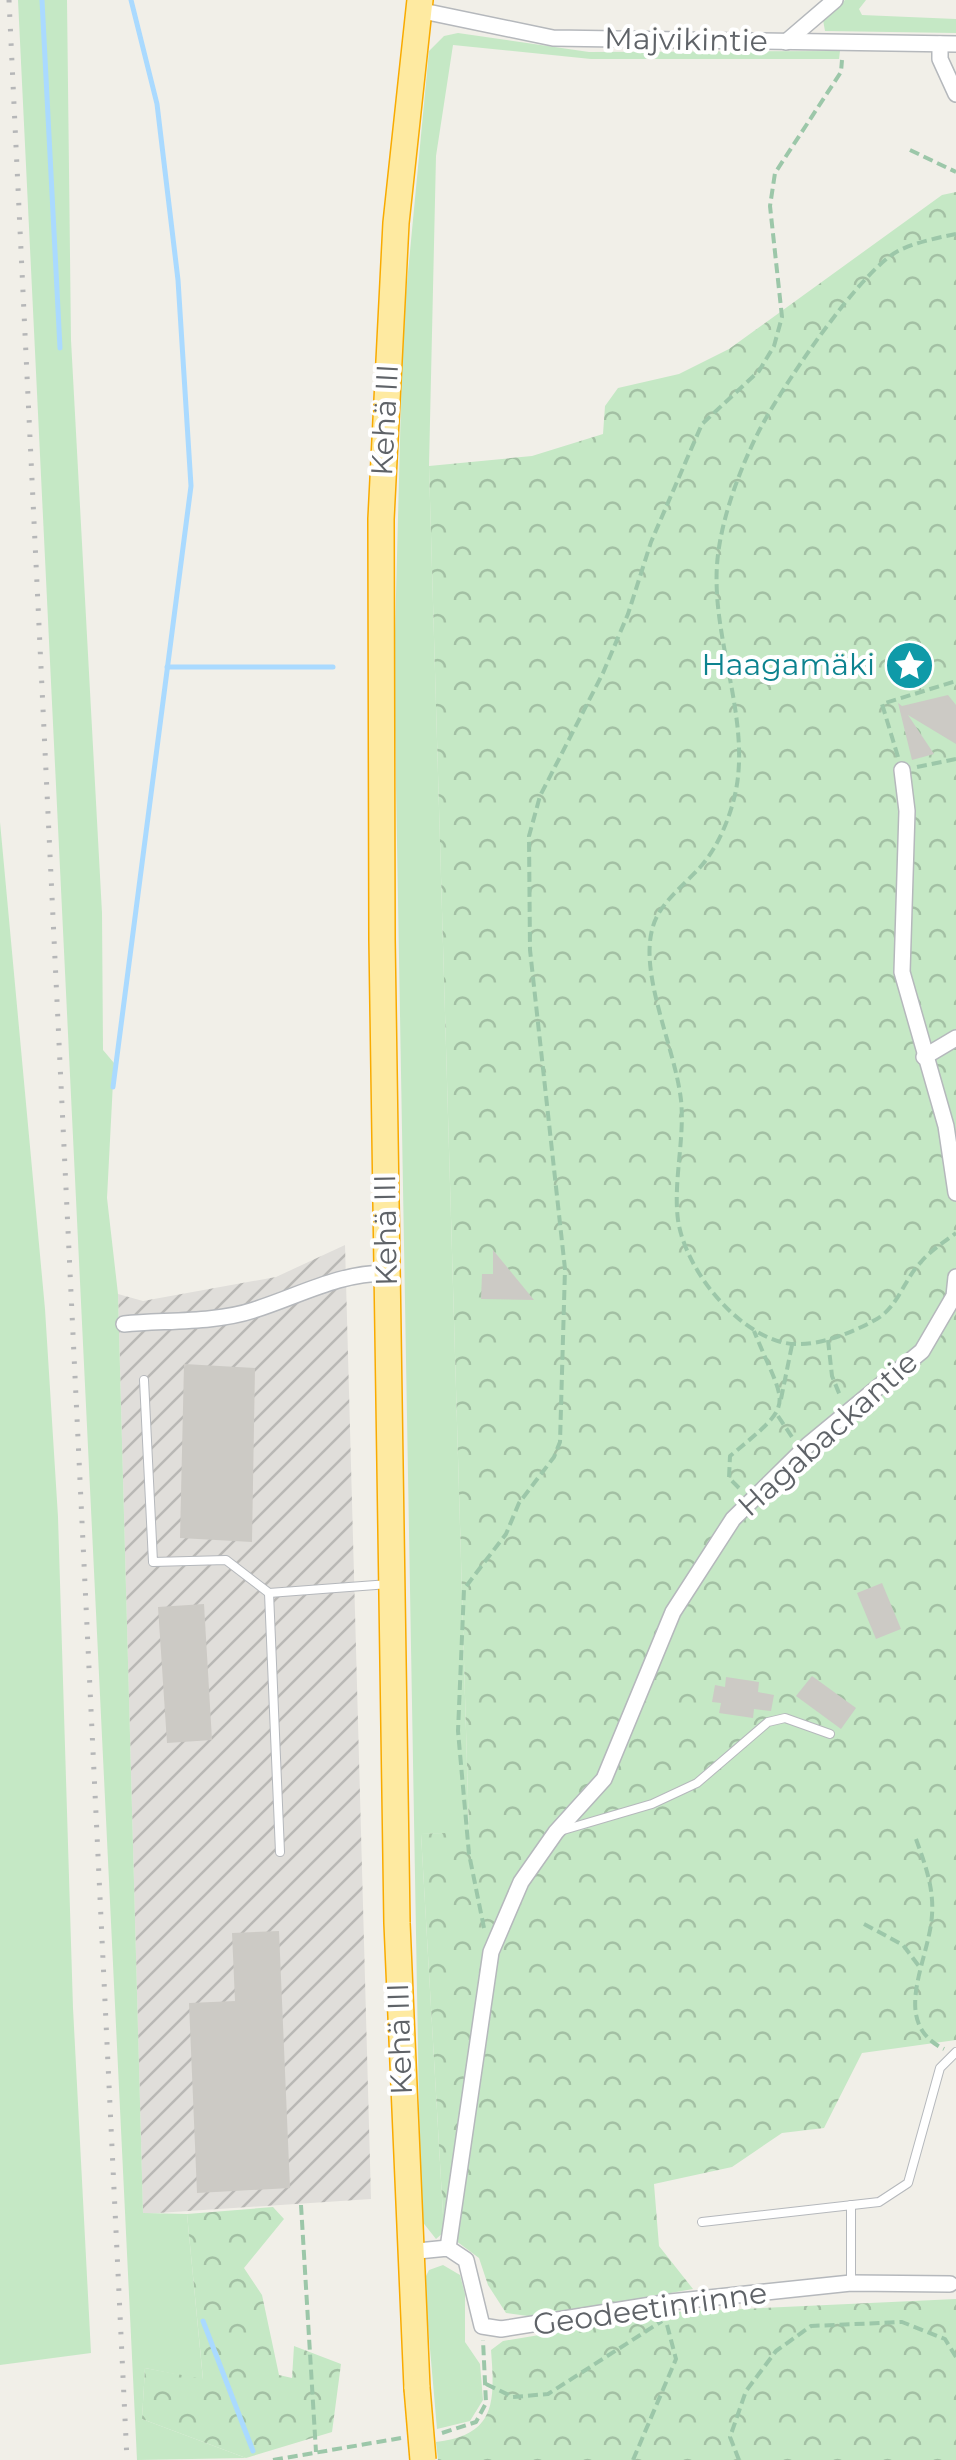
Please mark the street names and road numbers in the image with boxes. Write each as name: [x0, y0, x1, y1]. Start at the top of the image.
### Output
street label: Majvikintie: [604, 20, 768, 59]
street label: Kehä III: [363, 363, 406, 477]
street label: Kehä III: [366, 1174, 405, 1286]
street label: Hagabackantie: [730, 1343, 925, 1524]
street label: Kehä III: [379, 1983, 420, 2096]
street label: Geodeetinrinne: [531, 2274, 769, 2343]

